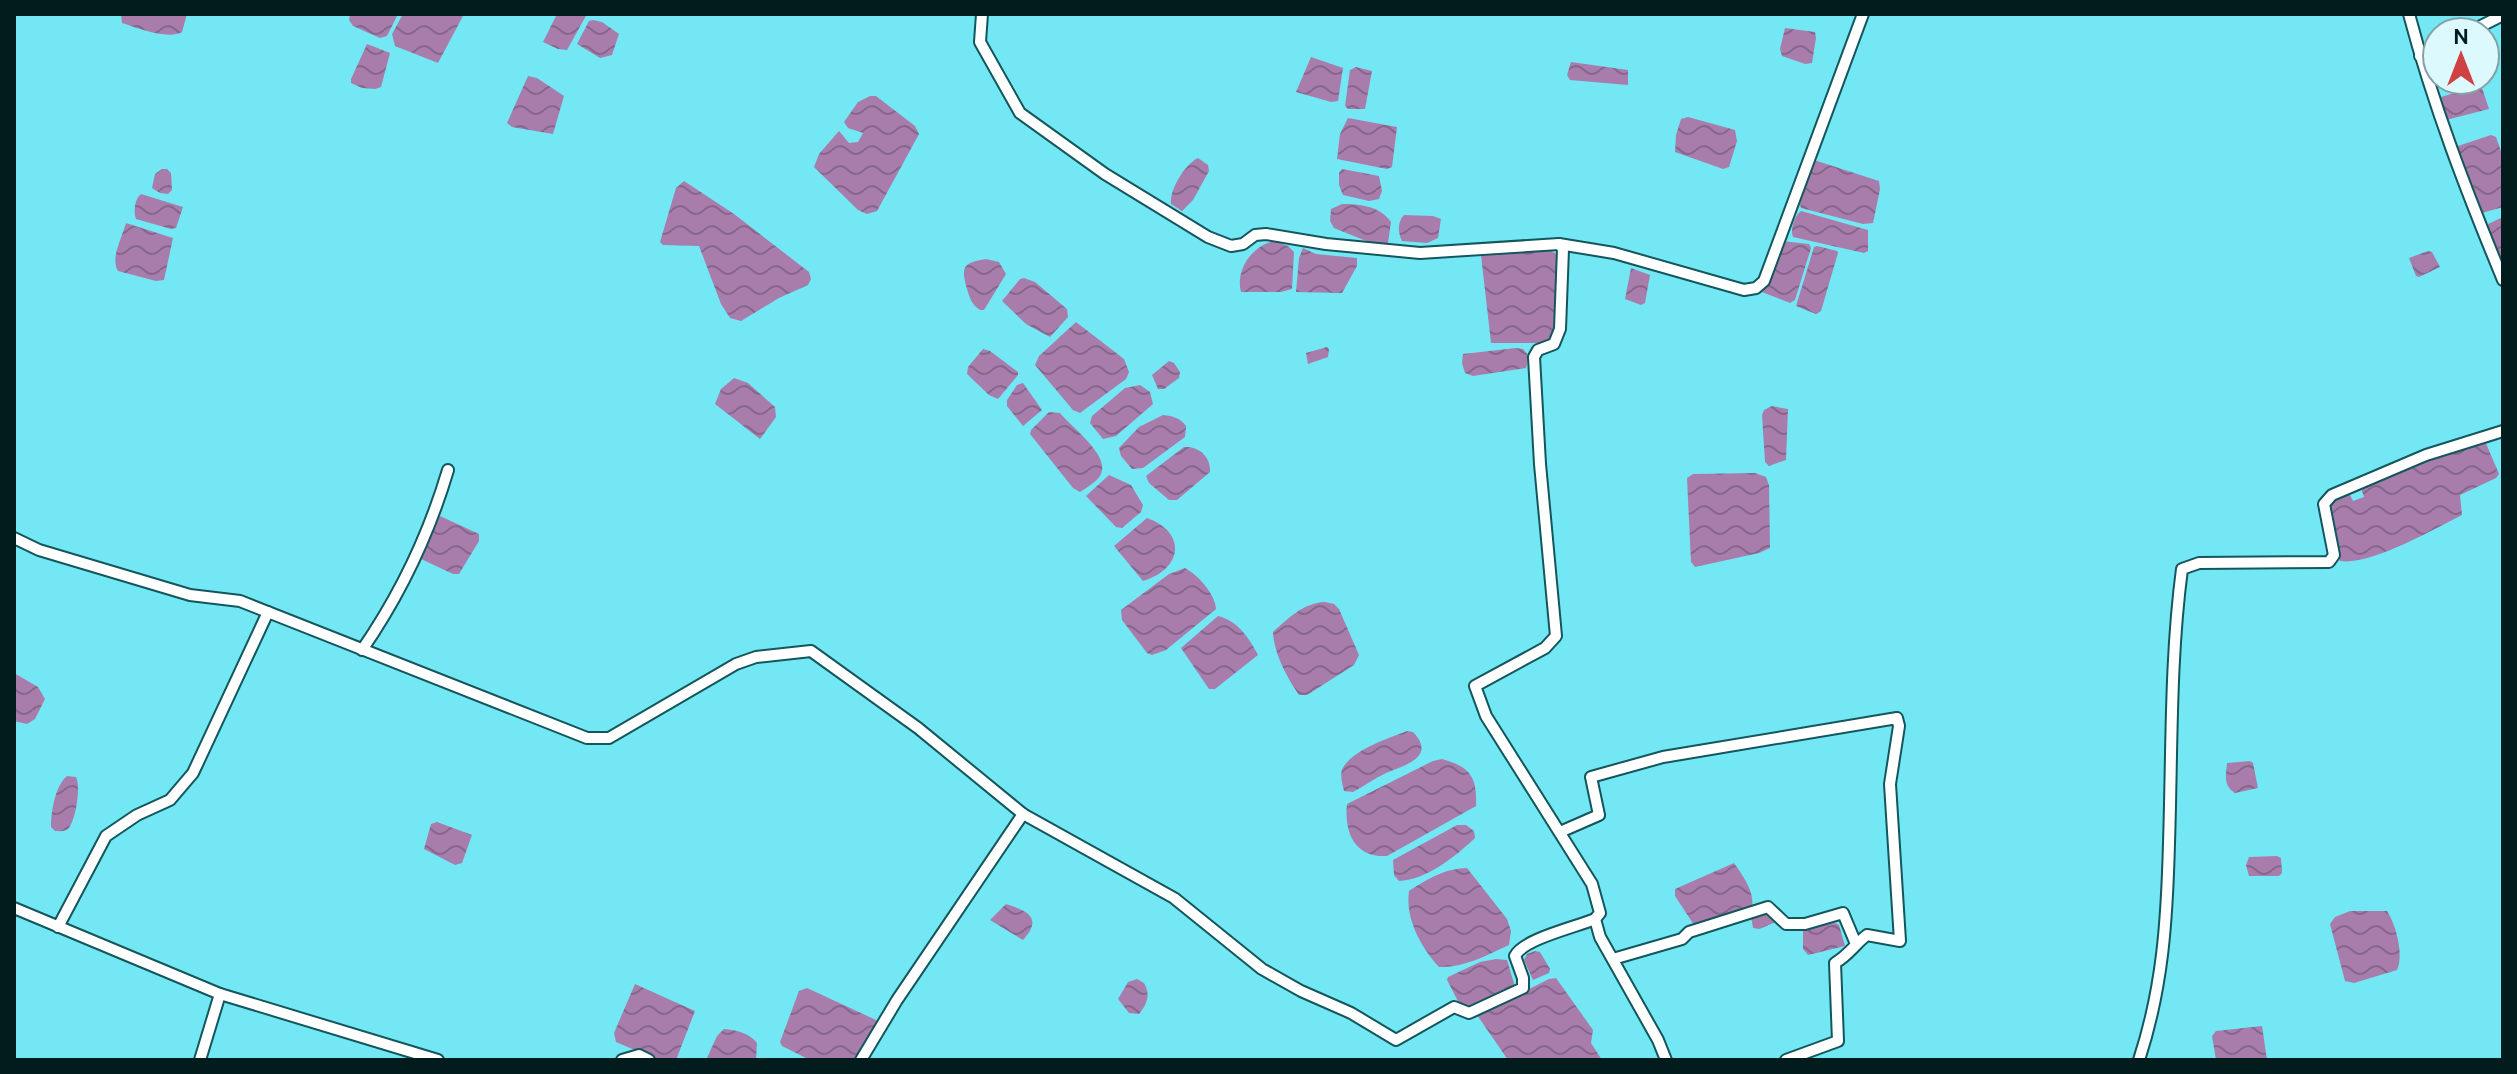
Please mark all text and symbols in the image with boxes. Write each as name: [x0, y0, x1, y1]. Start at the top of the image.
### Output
north arrow: [2421, 16, 2501, 96]
text: N: [2453, 23, 2469, 50]

